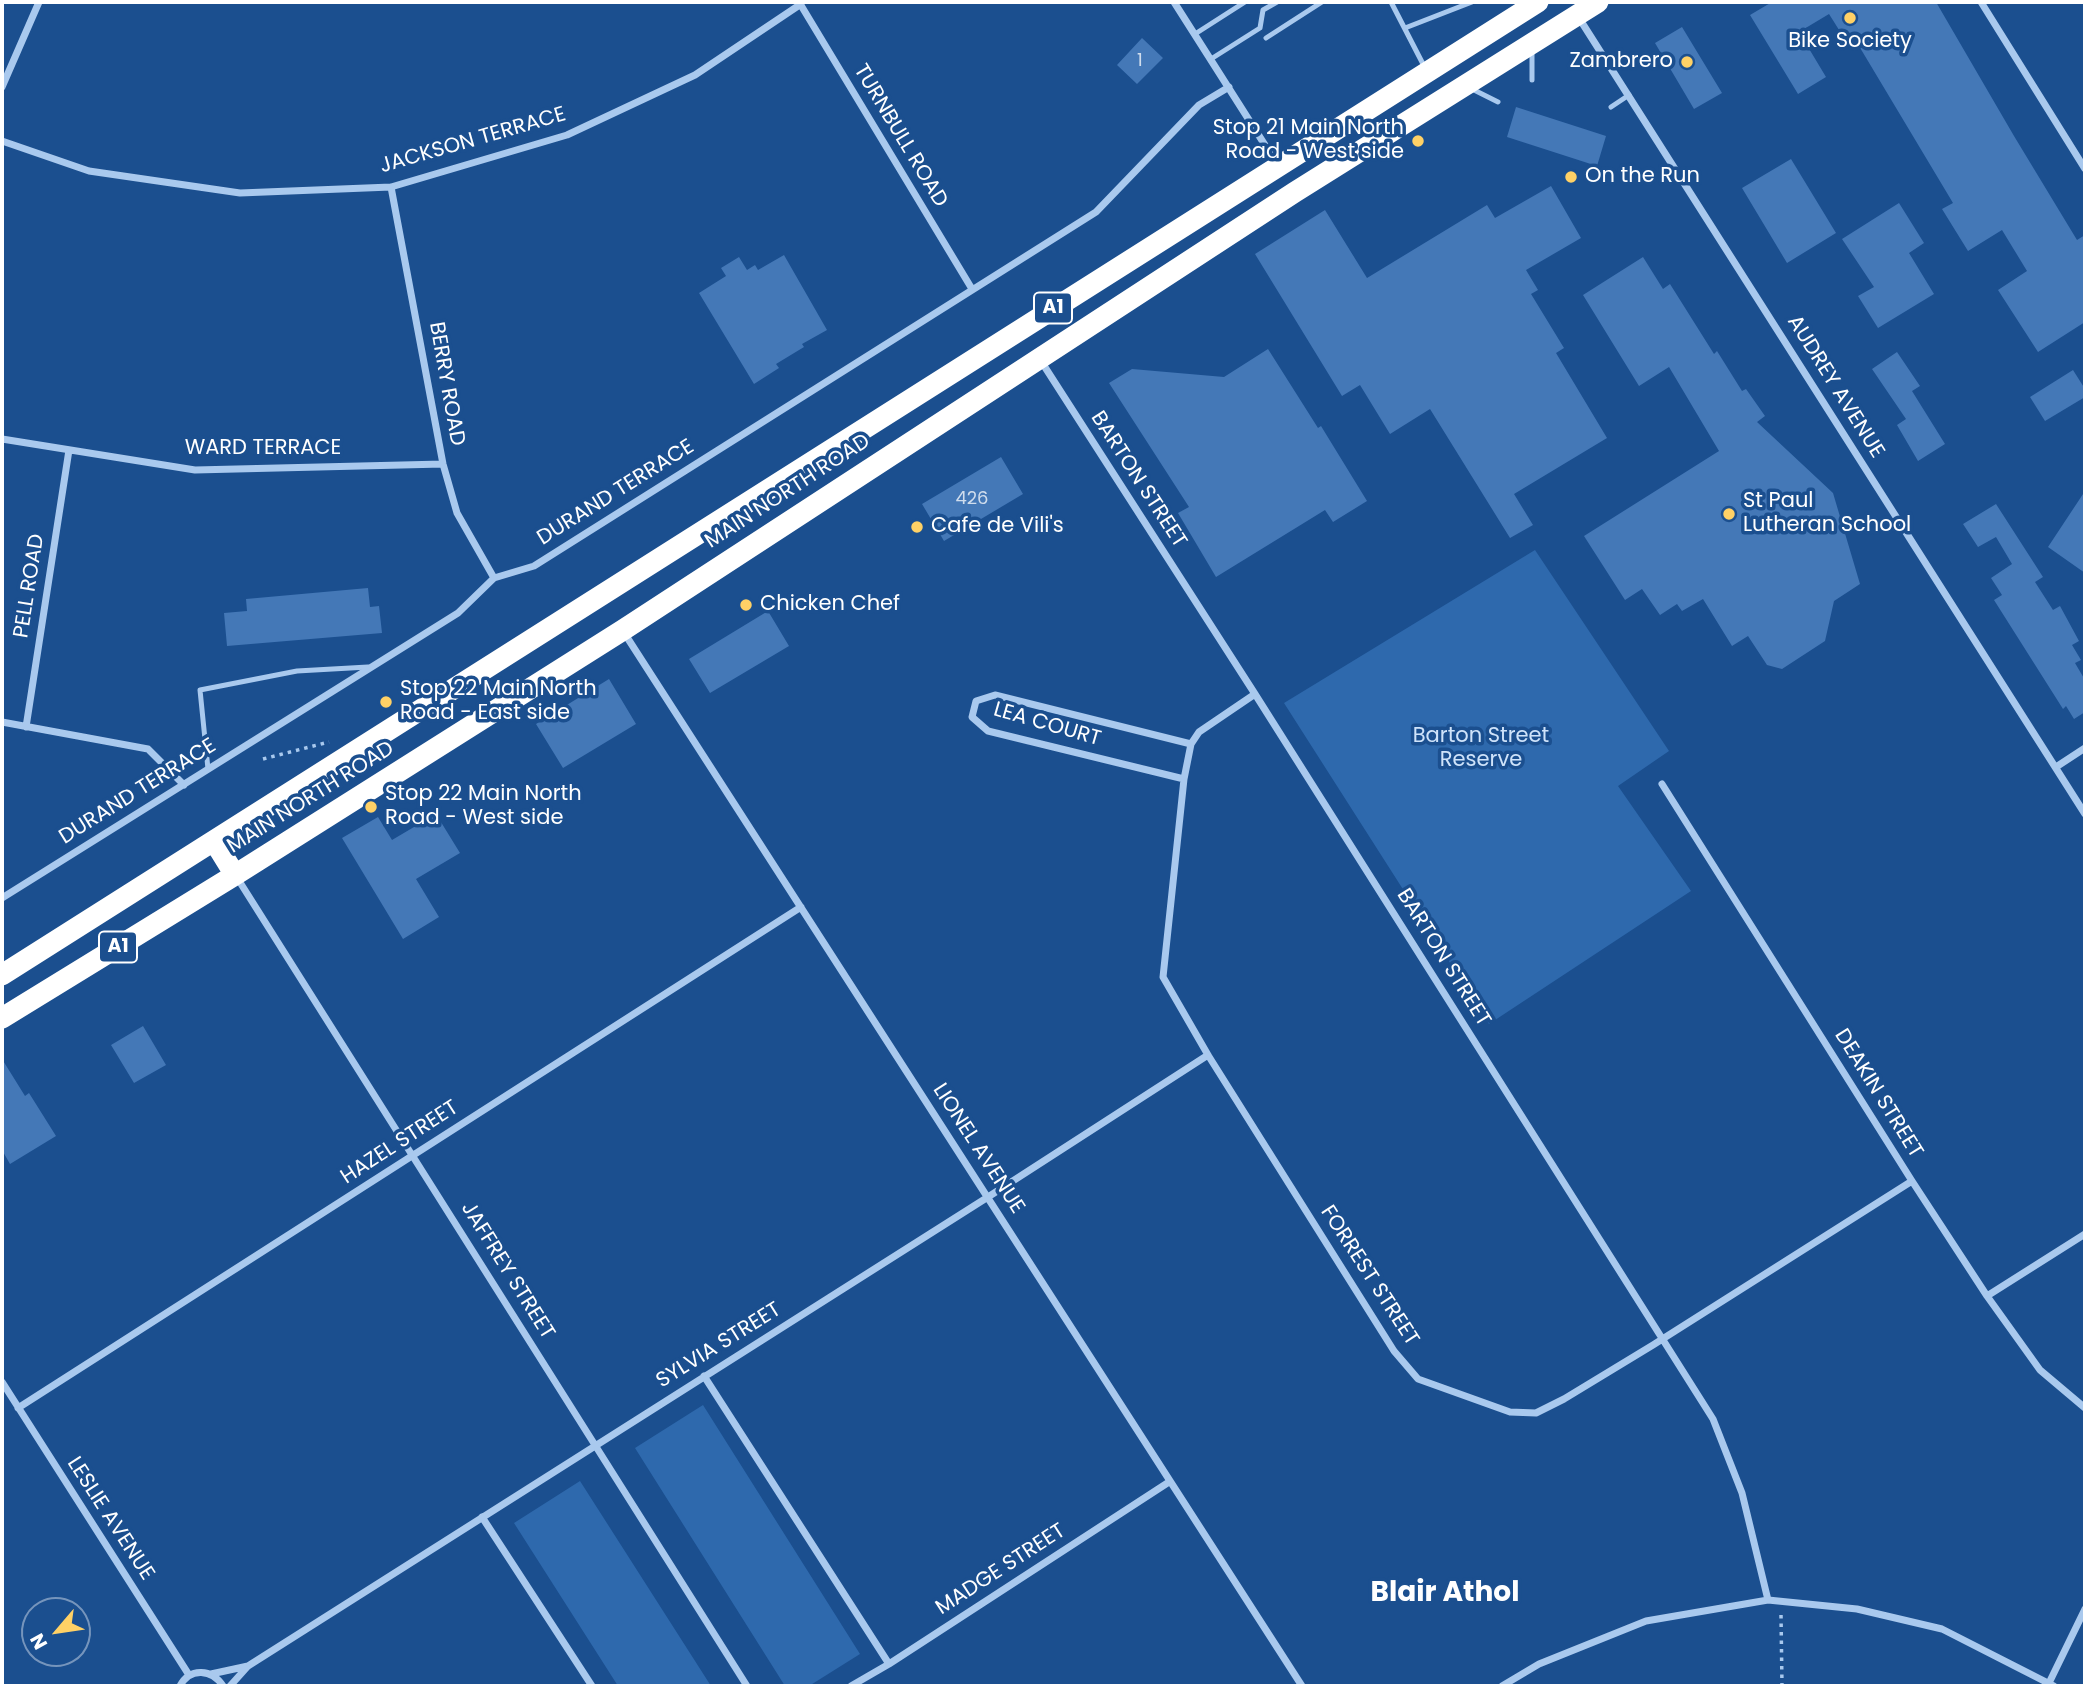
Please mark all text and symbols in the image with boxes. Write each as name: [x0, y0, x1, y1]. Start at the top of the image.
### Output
marker: Bike Society: [1842, 10, 1858, 26]
place label: Bike Society: [1788, 29, 1912, 55]
place label: Zambrero: [1569, 49, 1673, 75]
house number: 1: [1137, 50, 1143, 72]
marker: Zambrero: [1679, 54, 1695, 70]
street label: TURNBULL ROAD: [847, 60, 953, 212]
street label: JACKSON TERRACE: [377, 102, 569, 180]
place label: Stop 21 Main North Road - West side: [1213, 116, 1404, 166]
marker: Stop 21 Main North Road - West side: [1410, 133, 1426, 149]
place label: On the Run: [1585, 164, 1700, 190]
marker: On the Run: [1563, 169, 1579, 185]
road number: A1: [1034, 292, 1072, 324]
street label: AUDREY AVENUE: [1781, 311, 1889, 463]
street label: BERRY ROAD: [423, 320, 469, 448]
street label: BARTON STREET: [1085, 407, 1191, 553]
street label: MAIN NORTH ROAD: [701, 429, 875, 555]
street label: DURAND TERRACE: [533, 435, 699, 551]
street label: WARD TERRACE: [185, 436, 341, 462]
house number: 426: [955, 488, 989, 510]
place label: St Paul Lutheran School: [1743, 489, 1911, 539]
marker: St Paul Lutheran School: [1721, 506, 1737, 522]
place label: Cafe de Vili's: [931, 514, 1064, 540]
marker: Cafe de Vili's: [909, 519, 925, 535]
street label: PELL ROAD: [9, 532, 51, 640]
place label: Chicken Chef: [760, 592, 900, 618]
marker: Chicken Chef: [738, 597, 754, 613]
place label: Stop 22 Main North Road - East side: [400, 677, 597, 727]
marker: Stop 22 Main North Road - East side: [378, 694, 394, 710]
street label: LEA COURT: [990, 698, 1104, 752]
park label: Barton Street Reserve: [1413, 724, 1549, 774]
street label: DURAND TERRACE: [55, 734, 221, 850]
street label: MAIN NORTH ROAD: [223, 737, 399, 859]
place label: Stop 22 Main North Road - West side: [385, 782, 582, 832]
marker: Stop 22 Main North Road - West side: [363, 799, 379, 815]
street label: BARTON STREET: [1391, 885, 1495, 1031]
road number: A1: [99, 931, 137, 962]
street label: DEAKIN STREET: [1828, 1025, 1928, 1163]
street label: LIONEL AVENUE: [927, 1079, 1029, 1219]
street label: HAZEL STREET: [337, 1096, 463, 1190]
street label: JAFFREY STREET: [455, 1198, 559, 1344]
street label: FORREST STREET: [1314, 1201, 1424, 1351]
street label: SYLVIA STREET: [652, 1298, 786, 1394]
street label: LESLIE AVENUE: [61, 1453, 159, 1585]
street label: MADGE STREET: [932, 1519, 1070, 1621]
district label: Blair Athol: [1371, 1577, 1519, 1611]
north arrow: [21, 1597, 91, 1667]
text: N: [24, 1629, 54, 1654]

